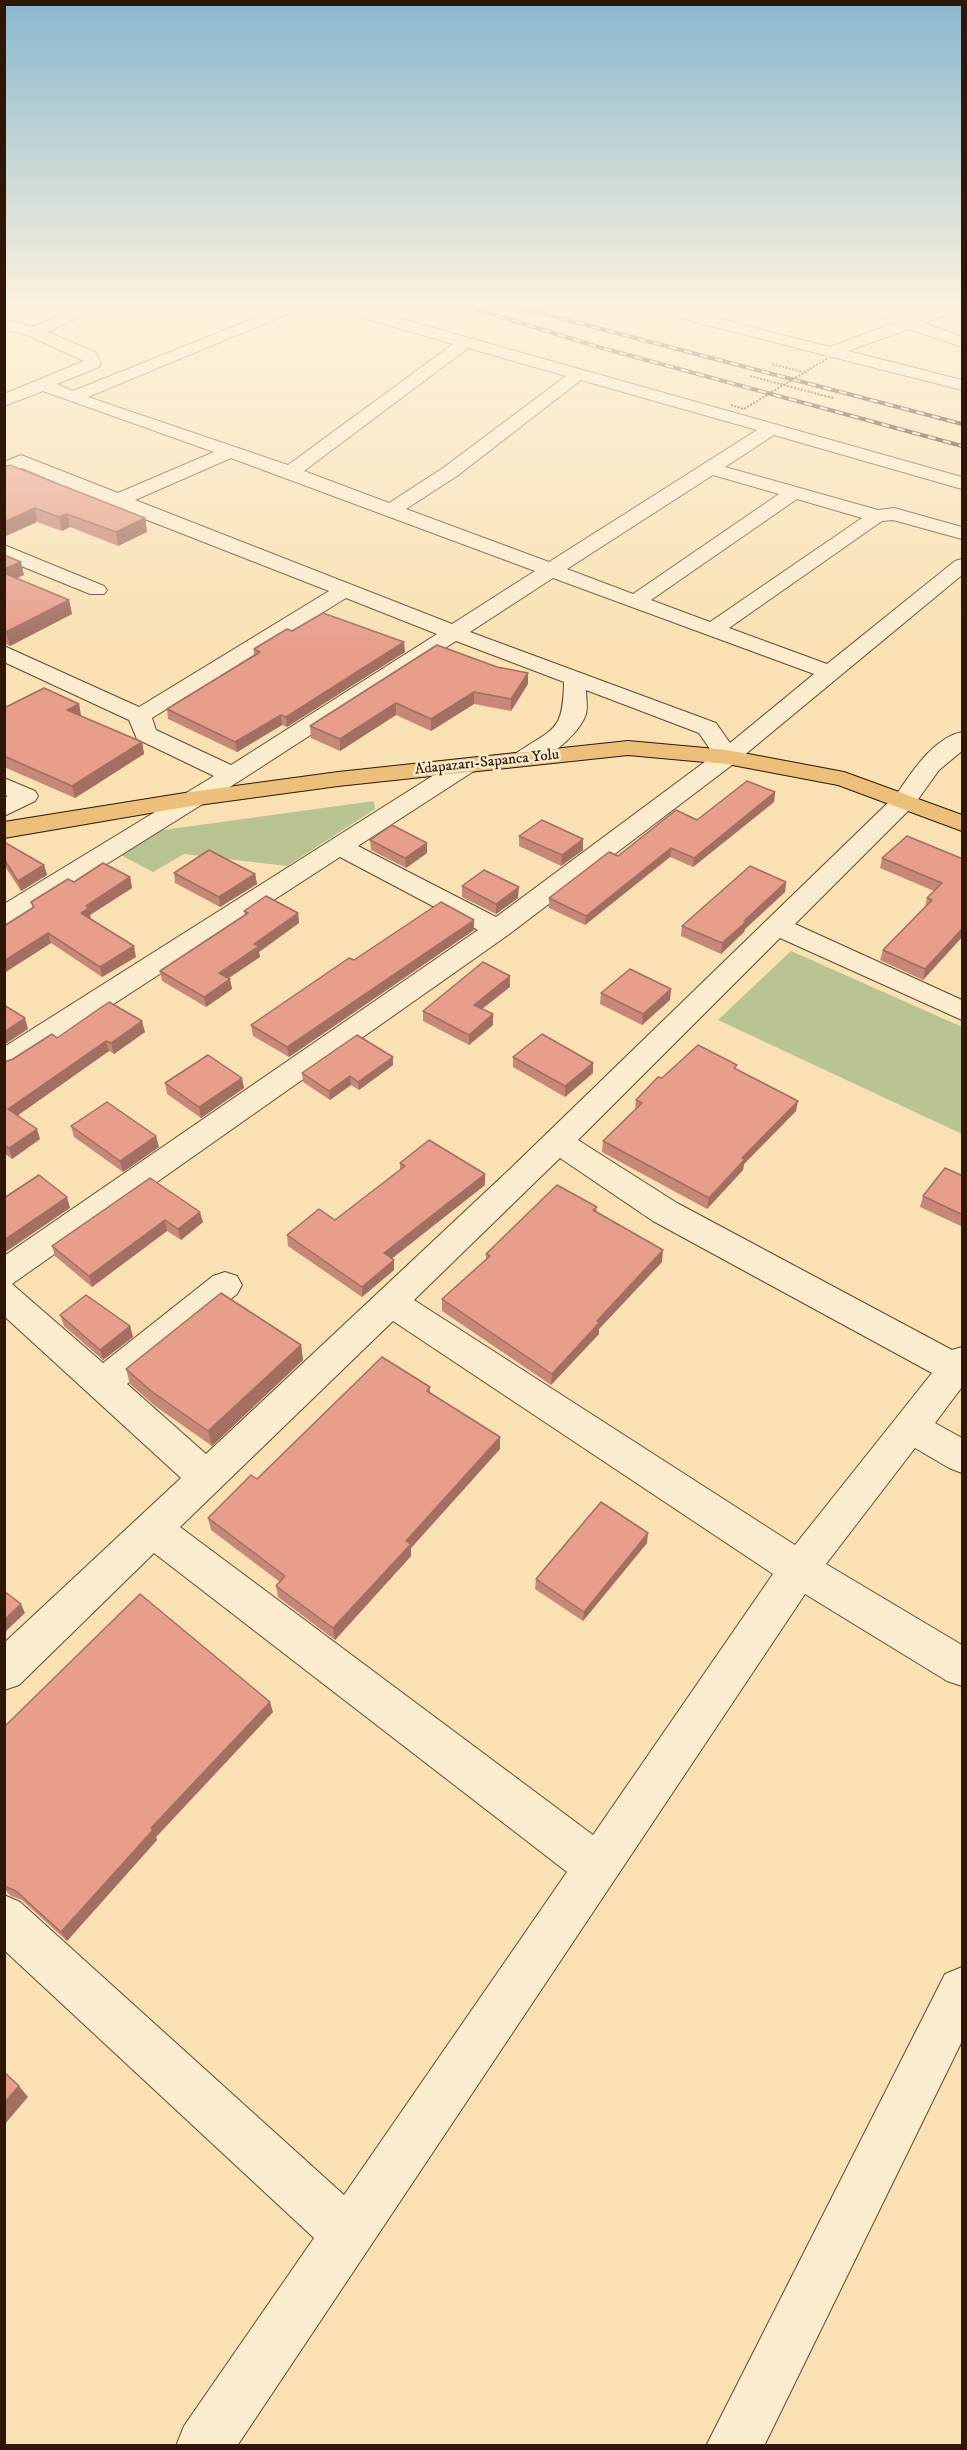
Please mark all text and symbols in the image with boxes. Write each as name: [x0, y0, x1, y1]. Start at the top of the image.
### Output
street label: Adapazarı-Sapanca Yolu: [414, 746, 560, 780]

